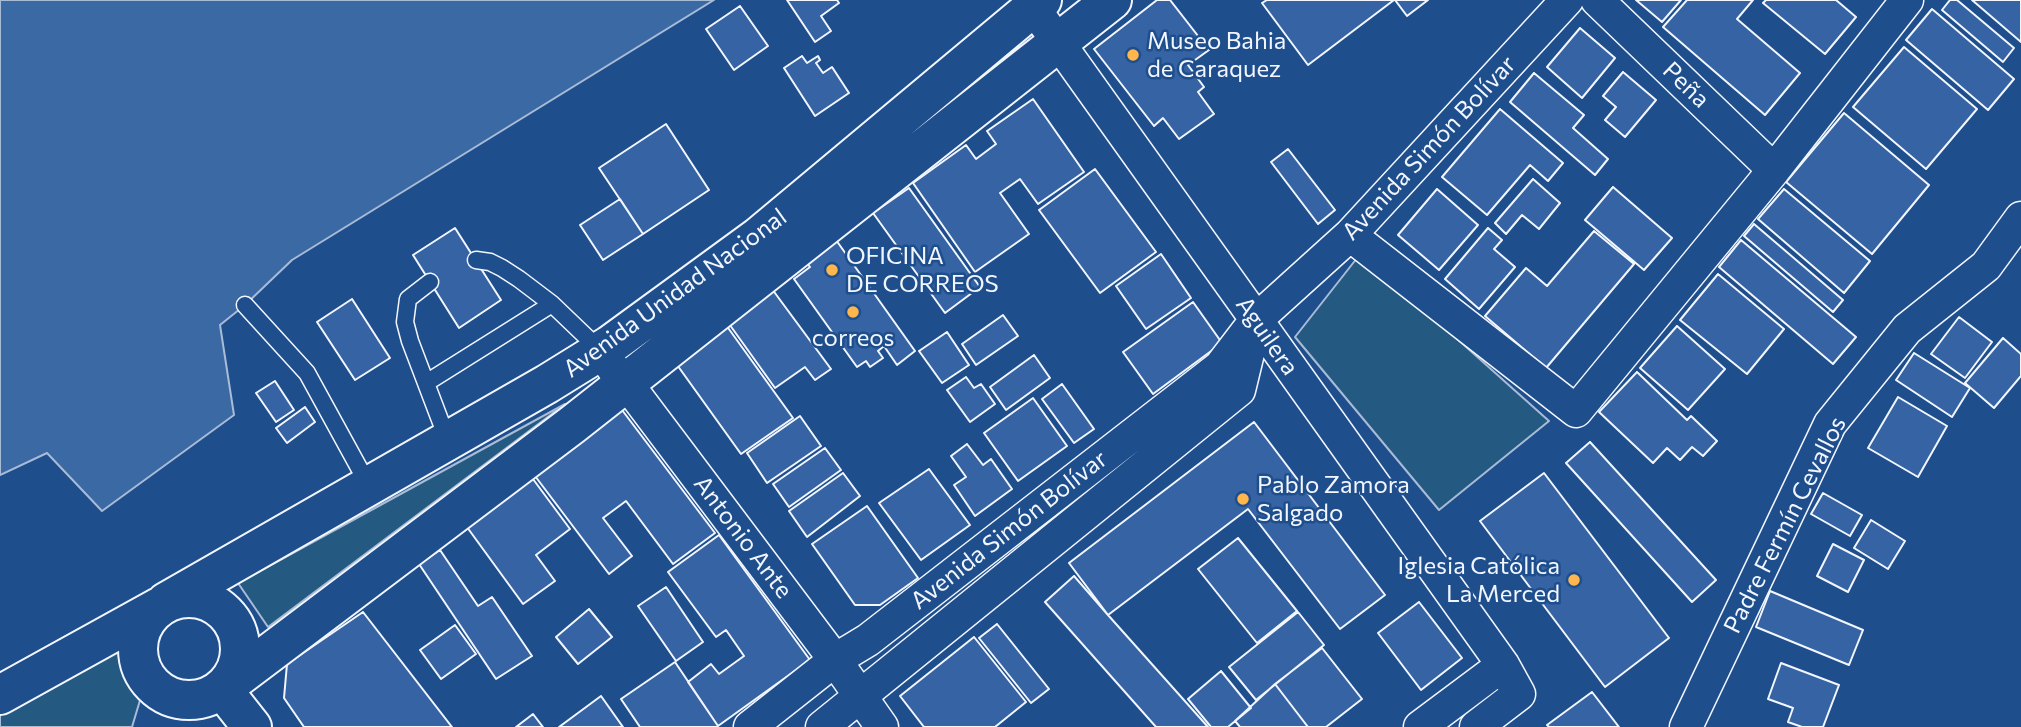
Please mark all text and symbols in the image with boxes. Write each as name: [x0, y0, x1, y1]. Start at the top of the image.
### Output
place label: Museo Bahia de Caraquez: [1147, 27, 1286, 83]
marker: Museo Bahia de Caraquez: [1125, 47, 1141, 63]
street label: Avenida Simón Bolívar: [1336, 50, 1522, 246]
street label: Peña: [1657, 56, 1715, 114]
street label: Avenida Unidad Nacional: [558, 202, 792, 384]
place label: OFICINA DE CORREOS: [846, 242, 999, 298]
marker: OFICINA DE CORREOS: [824, 262, 840, 278]
street label: Aguilera: [1230, 291, 1304, 381]
marker: correos: [845, 304, 861, 320]
place label: correos: [812, 324, 894, 352]
street label: Padre Fermín Cevallos: [1718, 412, 1852, 638]
street label: Avenida Simón Bolívar: [905, 444, 1113, 616]
street label: Antonio Ante: [688, 470, 798, 604]
place label: Pablo Zamora Salgado: [1257, 471, 1410, 527]
marker: Pablo Zamora Salgado: [1235, 491, 1251, 507]
place label: Iglesia Católica La Merced: [1398, 552, 1560, 608]
marker: Iglesia Católica La Merced: [1566, 572, 1582, 588]

